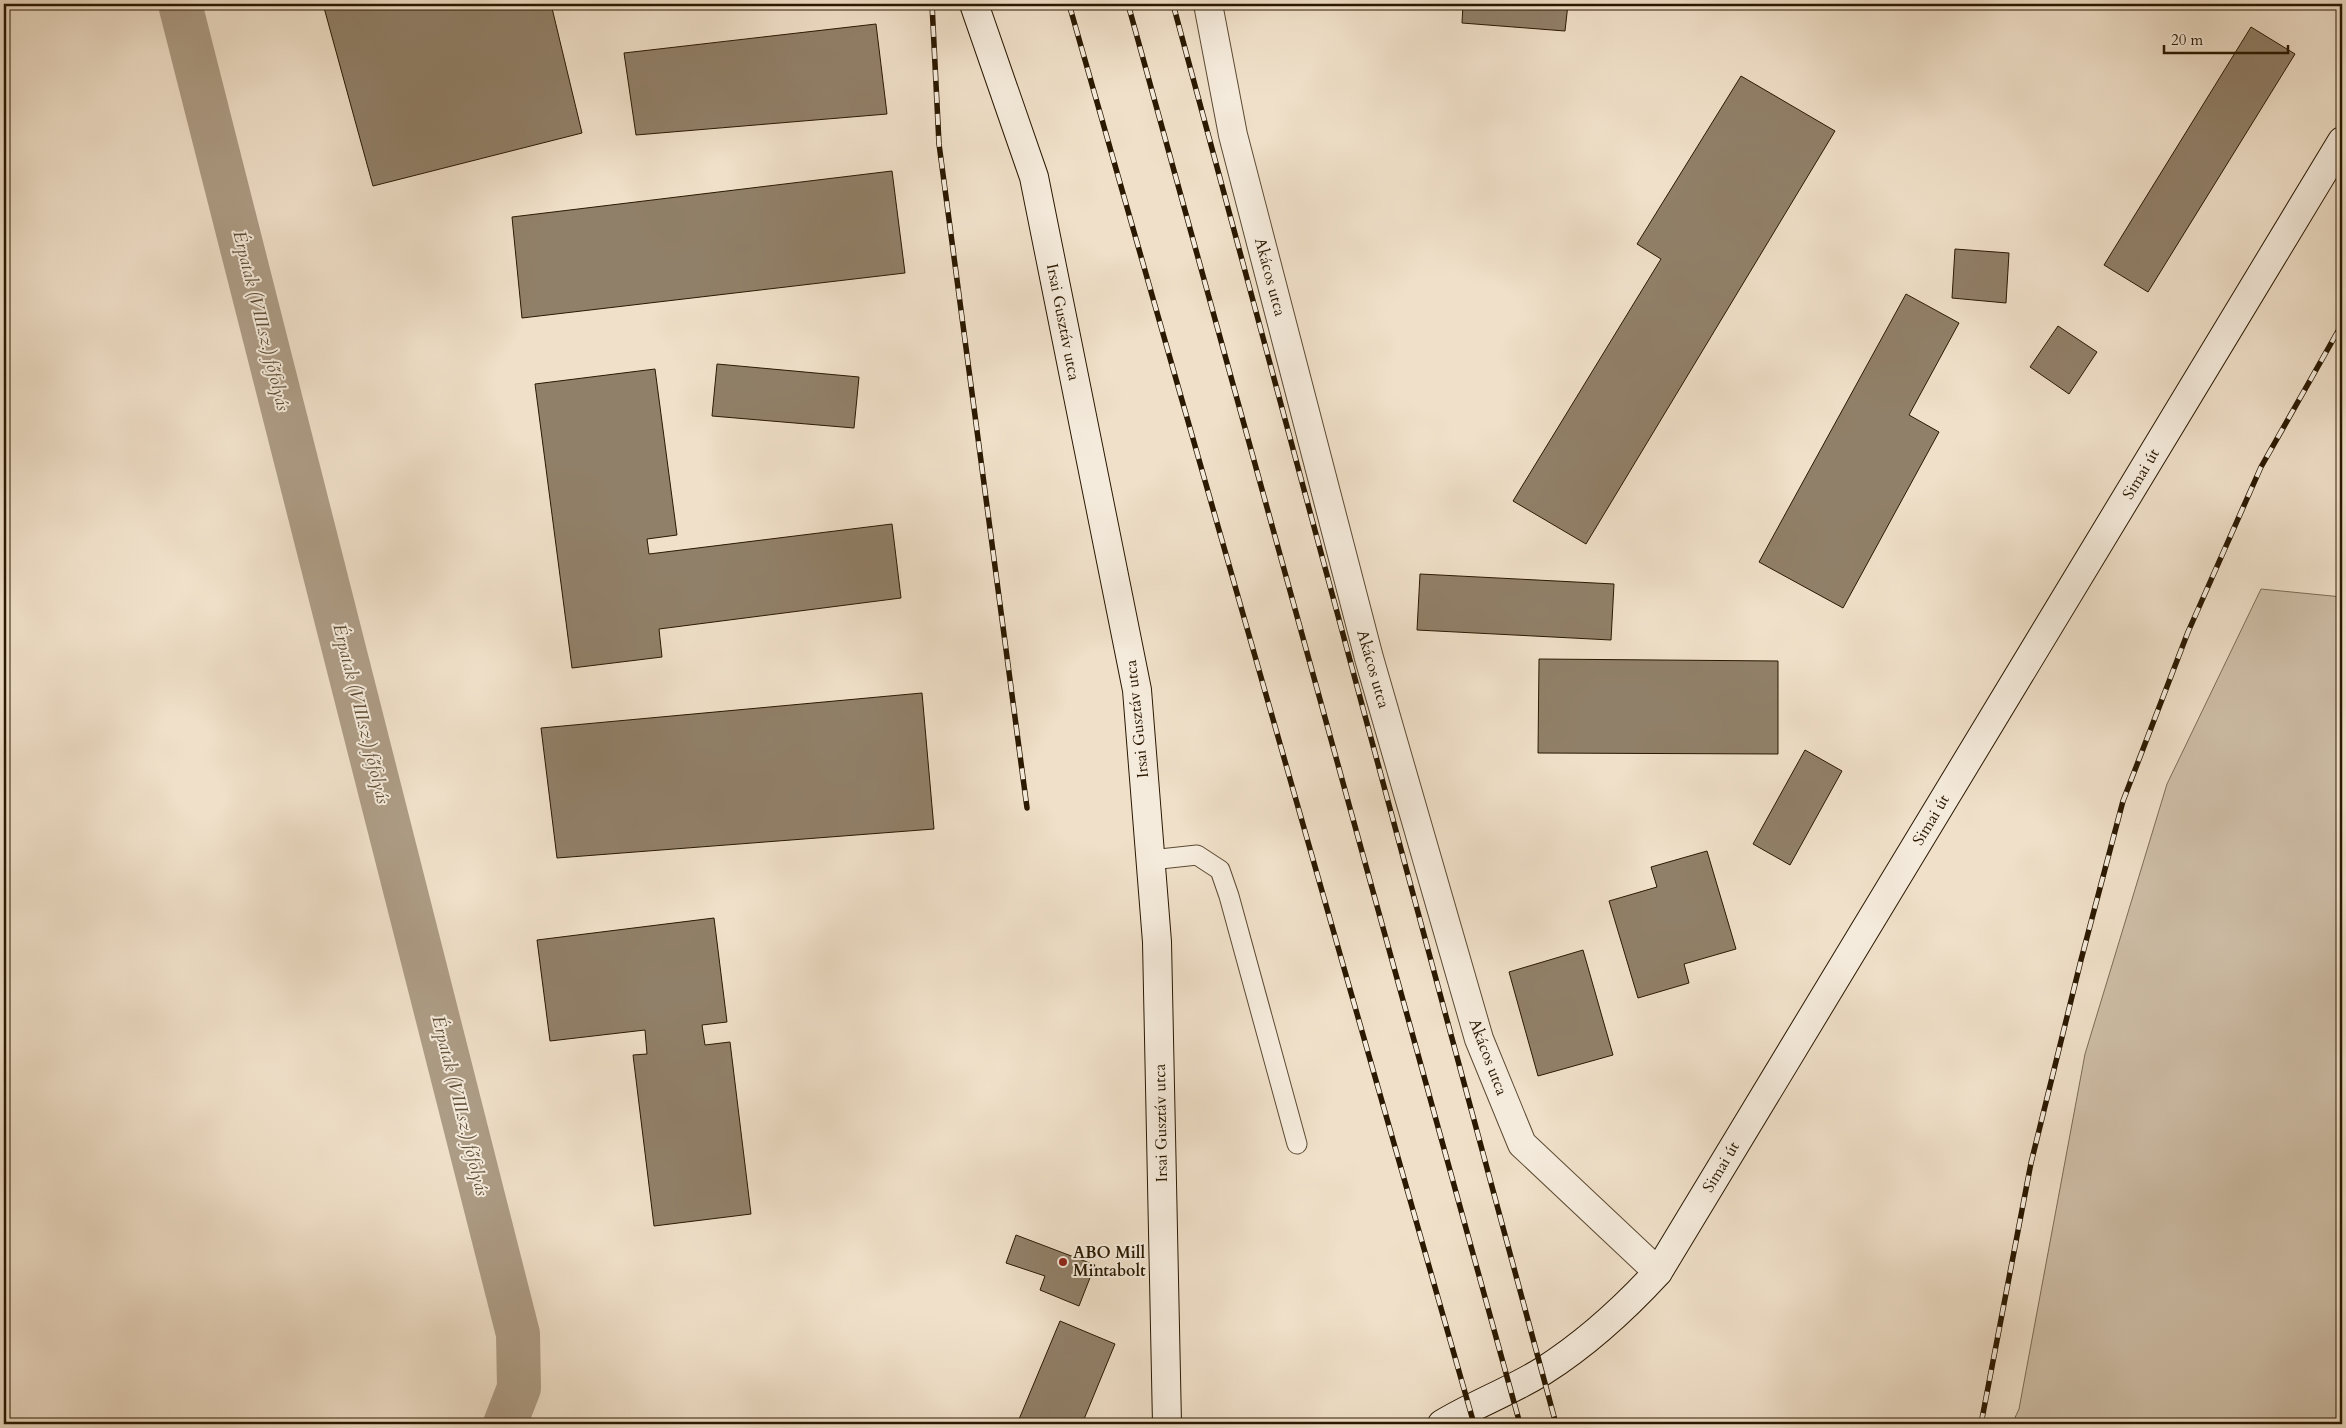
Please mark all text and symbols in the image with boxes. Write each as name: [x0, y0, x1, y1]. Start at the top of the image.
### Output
scale bar: [2164, 22, 2287, 54]
text: 20 m: [2171, 30, 2203, 50]
water label: Érpatak (VIII.sz.) főfolyás: [227, 228, 295, 414]
street label: Akácos utca: [1249, 235, 1291, 319]
street label: Irsai Gusztáv utca: [1041, 262, 1085, 382]
street label: Simai út: [2117, 445, 2165, 503]
water label: Érpatak (VIII.sz.) főfolyás: [327, 621, 395, 807]
street label: Akácos utca: [1351, 627, 1395, 711]
street label: Irsai Gusztáv utca: [1120, 659, 1154, 779]
street label: Simai út: [1907, 791, 1955, 849]
water label: Érpatak (VIII.sz.) főfolyás: [426, 1013, 494, 1199]
street label: Akácos utca: [1463, 1015, 1513, 1099]
street label: Irsai Gusztáv utca: [1149, 1063, 1173, 1183]
street label: Simai út: [1697, 1138, 1745, 1196]
place label: ABO Mill Mintabolt: [1073, 1242, 1146, 1282]
marker: ABO Mill Mintabolt: [1057, 1256, 1069, 1268]

